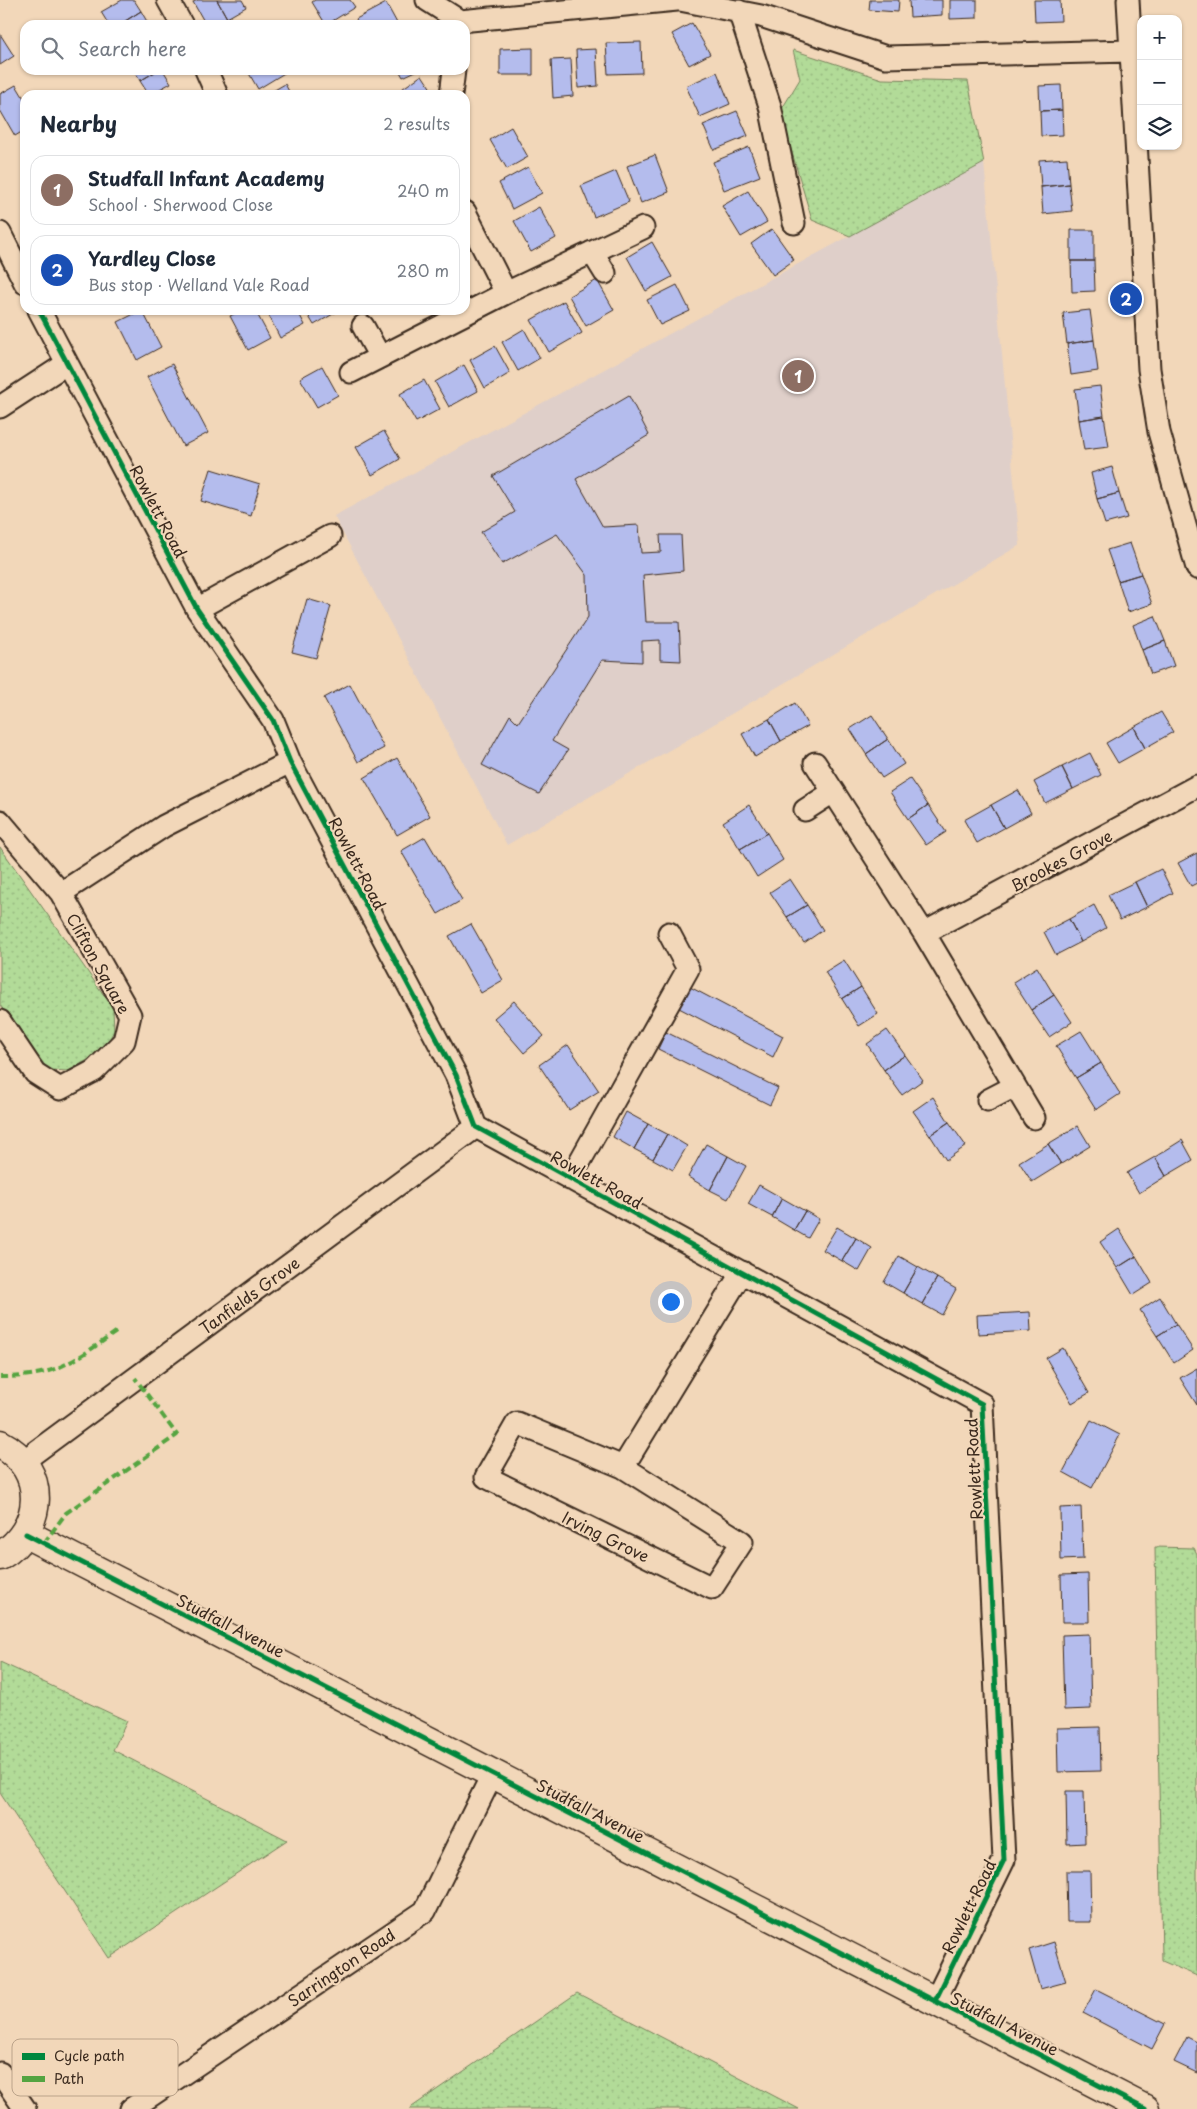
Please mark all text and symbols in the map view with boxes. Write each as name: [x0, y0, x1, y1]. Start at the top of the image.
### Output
map controls: [1137, 15, 1182, 150]
button: +: [1137, 15, 1182, 60]
search box: [20, 20, 470, 75]
icon: search: [38, 34, 66, 62]
text: Search here: [78, 34, 187, 62]
button: −: [1137, 60, 1182, 105]
button: layers: [1137, 105, 1182, 150]
text: Nearby: [40, 107, 117, 139]
text: 2 results: [383, 111, 450, 135]
text: Studfall Infant Academy: [88, 164, 325, 192]
text: 1: [53, 178, 61, 202]
text: 240 m: [397, 178, 449, 202]
text: School · Sherwood Close: [88, 192, 273, 216]
text: Yardley Close: [88, 244, 216, 272]
text: 2: [51, 258, 63, 282]
text: 280 m: [397, 258, 449, 282]
text: Bus stop · Welland Vale Road: [88, 272, 310, 296]
pin: 2: [1110, 280, 1142, 318]
pin: 1: [782, 357, 814, 395]
street label: Rowlett Road: [124, 460, 194, 562]
street label: Rowlett Road: [323, 812, 393, 914]
street label: Brookes Grove: [1006, 823, 1116, 897]
street label: Clifton Square: [61, 908, 137, 1018]
street label: Rowlett Road: [547, 1144, 647, 1214]
street label: Tanfields Grove: [194, 1250, 304, 1340]
your location: [658, 1289, 684, 1315]
street label: Rowlett Road: [958, 1417, 988, 1521]
street label: Irving Grove: [558, 1504, 654, 1568]
street label: Studfall Avenue: [173, 1587, 289, 1663]
street label: Studfall Avenue: [533, 1772, 649, 1848]
street label: Rowlett Road: [935, 1855, 1001, 1957]
street label: Sarrington Road: [282, 1922, 400, 2012]
street label: Studfall Avenue: [947, 1985, 1063, 2061]
legend: [12, 2039, 178, 2096]
text: Cycle path: [54, 2045, 125, 2066]
text: Path: [54, 2068, 84, 2089]

